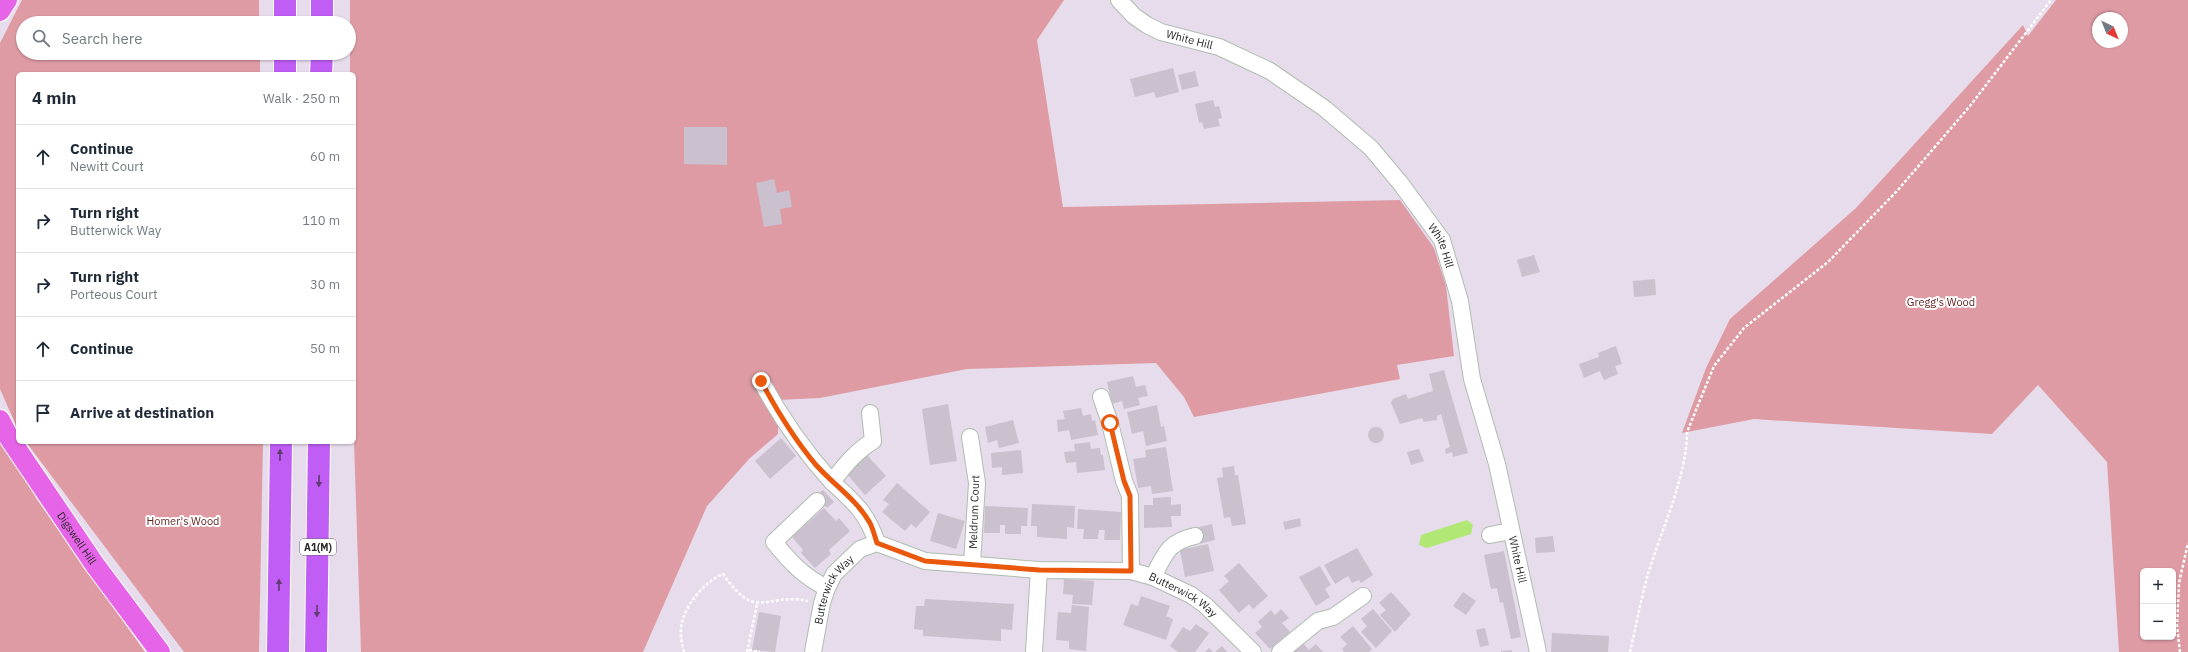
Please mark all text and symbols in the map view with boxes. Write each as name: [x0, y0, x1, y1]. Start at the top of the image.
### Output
north arrow: [2092, 12, 2128, 48]
search box: [16, 16, 356, 60]
icon: search: [30, 27, 52, 49]
street label: White Hill: [1165, 27, 1215, 52]
text: Search here: [62, 29, 142, 48]
text: 4 min: [32, 87, 76, 109]
text: Walk · 250 m: [263, 90, 340, 107]
text: Continue: [70, 139, 134, 158]
icon: ahead: [32, 146, 54, 168]
text: 60 m: [310, 148, 340, 165]
text: Newitt Court: [70, 158, 144, 175]
text: Turn right: [70, 203, 139, 222]
icon: right: [32, 210, 54, 232]
text: 110 m: [302, 212, 340, 229]
street label: White Hill: [1425, 221, 1457, 270]
text: Butterwick Way: [70, 222, 161, 239]
text: Turn right: [70, 267, 139, 286]
icon: right: [32, 274, 54, 296]
text: 30 m: [310, 276, 340, 293]
text: Porteous Court: [70, 286, 158, 303]
park label: Gregg's Wood: [1907, 295, 1975, 309]
icon: ahead: [32, 338, 54, 360]
text: Continue: [70, 339, 134, 358]
text: 50 m: [310, 340, 340, 357]
route end: [752, 372, 770, 390]
icon: arrive: [32, 402, 54, 424]
text: Arrive at destination: [70, 403, 214, 422]
route start: [1101, 414, 1119, 432]
one-way arrow: [277, 449, 284, 461]
one-way arrow: [316, 475, 322, 488]
street label: Meldrum Court: [966, 475, 982, 549]
street label: Digswell Hill: [54, 509, 100, 567]
park label: Homer's Wood: [147, 514, 219, 528]
street label: White Hill: [1506, 535, 1530, 584]
road number: A1(M): [300, 539, 336, 555]
street label: Butterwick Way: [811, 552, 857, 625]
map controls: [2140, 568, 2176, 640]
button: +: [2140, 568, 2176, 604]
street label: Butterwick Way: [1147, 569, 1221, 621]
one-way arrow: [276, 578, 282, 591]
button: −: [2140, 604, 2176, 640]
one-way arrow: [314, 605, 320, 618]

